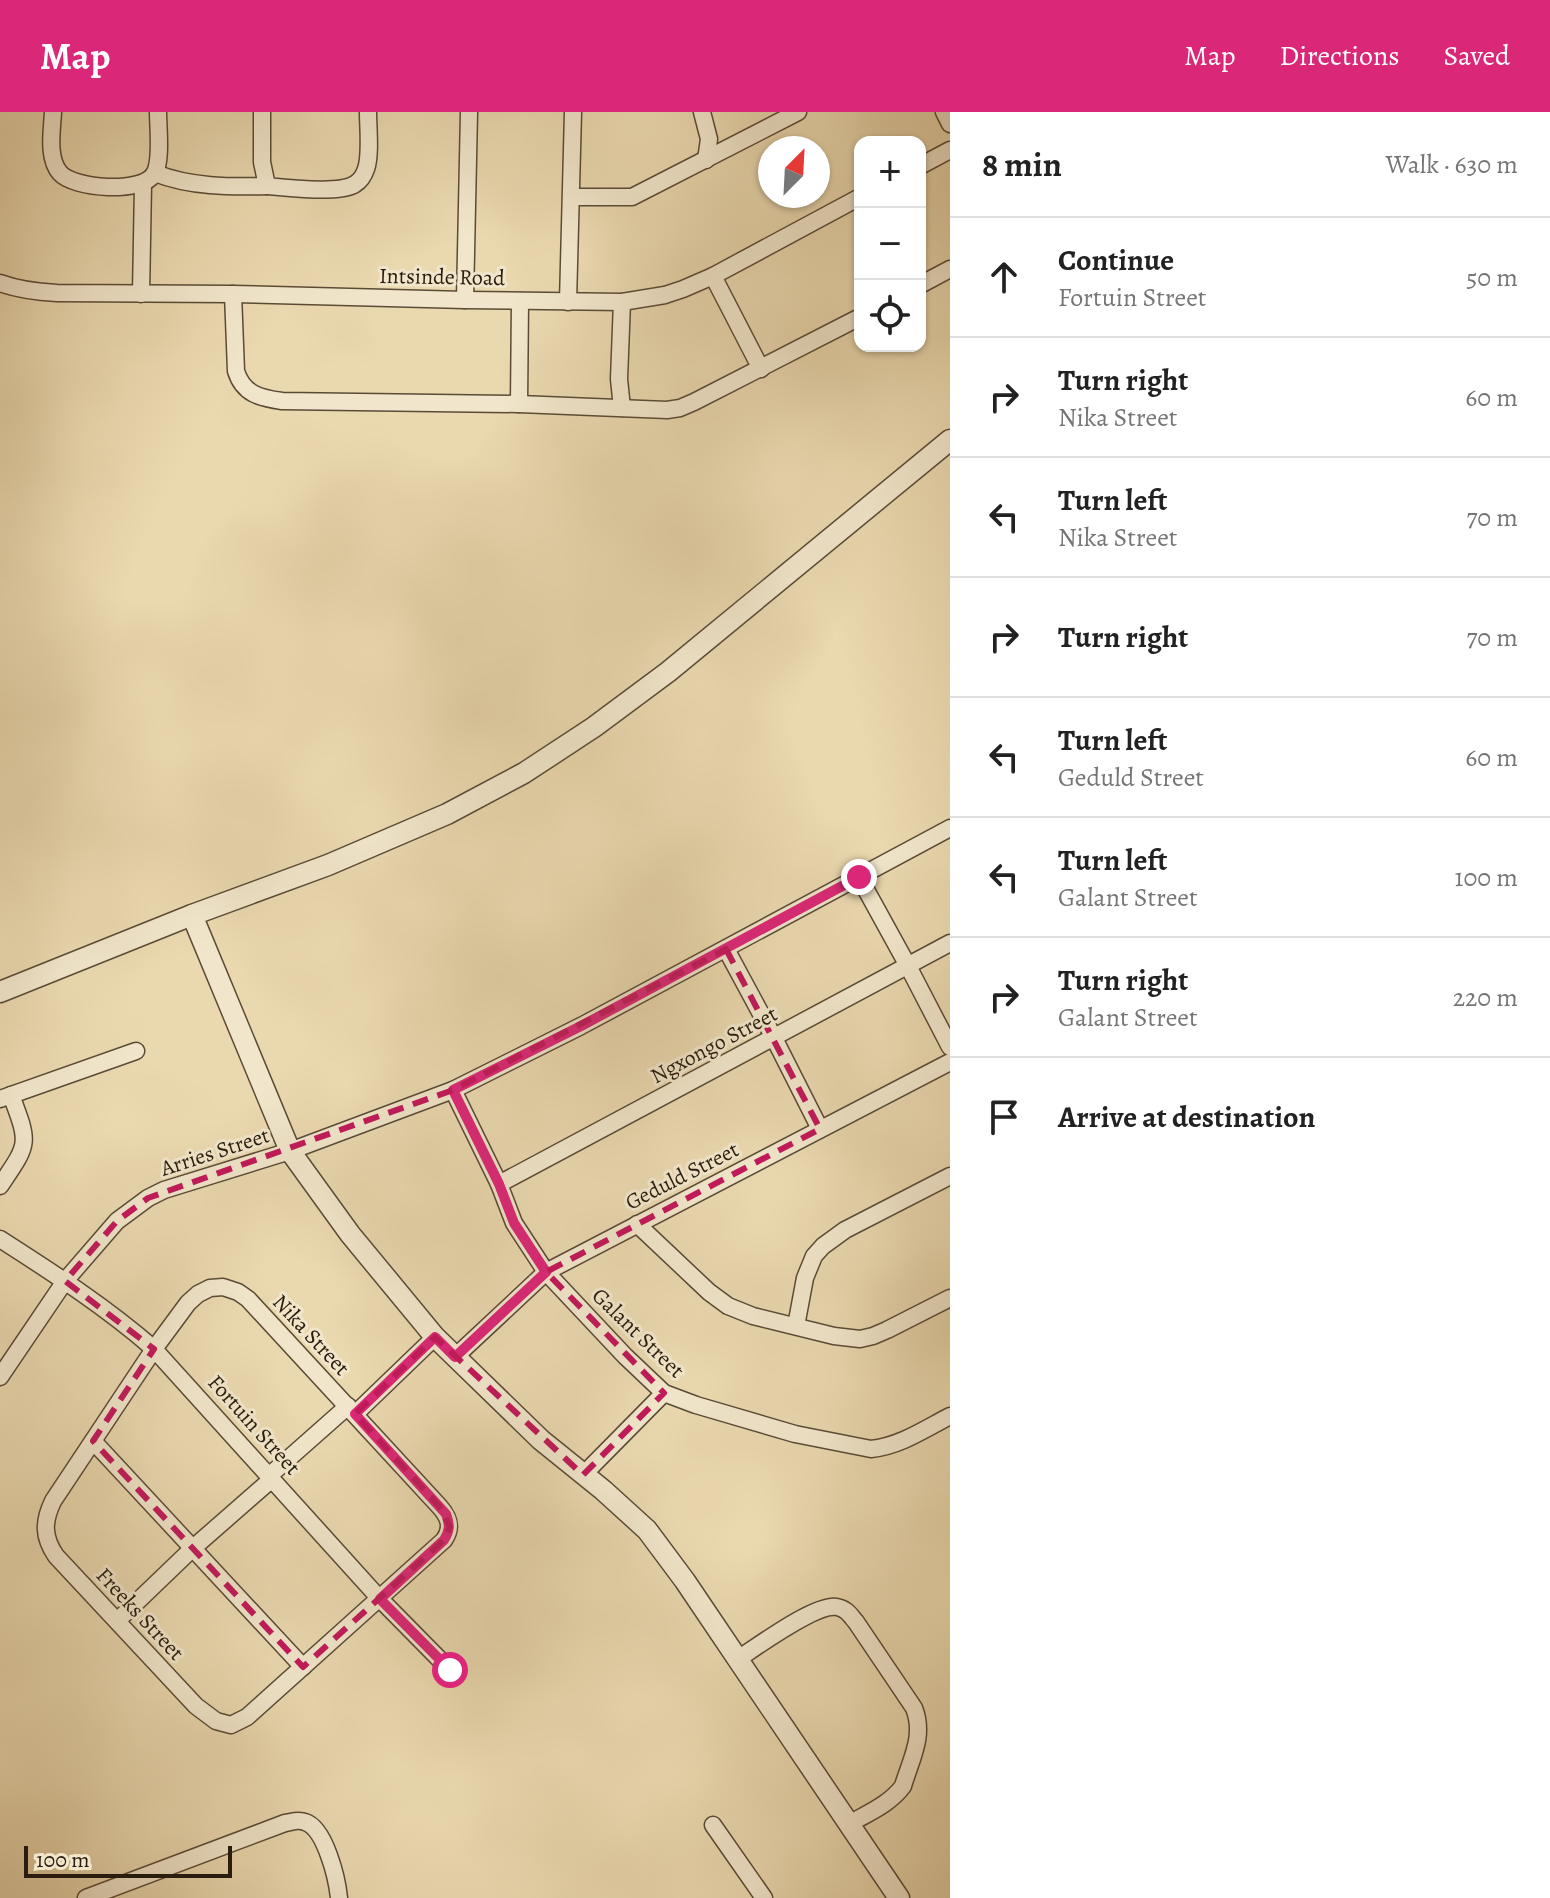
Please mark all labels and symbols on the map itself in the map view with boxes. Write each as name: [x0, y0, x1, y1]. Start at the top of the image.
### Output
north arrow: [758, 136, 830, 208]
street label: Intsinde Road: [379, 261, 505, 293]
route end: [841, 859, 877, 895]
street label: Ngxongo Street: [645, 999, 783, 1091]
street label: Arries Street: [156, 1120, 273, 1184]
street label: Geduld Street: [620, 1135, 744, 1217]
street label: Galant Street: [585, 1281, 691, 1385]
street label: Nika Street: [266, 1288, 356, 1382]
street label: Fortuin Street: [201, 1368, 307, 1482]
street label: Freeks Street: [89, 1561, 191, 1667]
route start: [432, 1652, 468, 1688]
scale bar: [24, 1842, 232, 1878]

